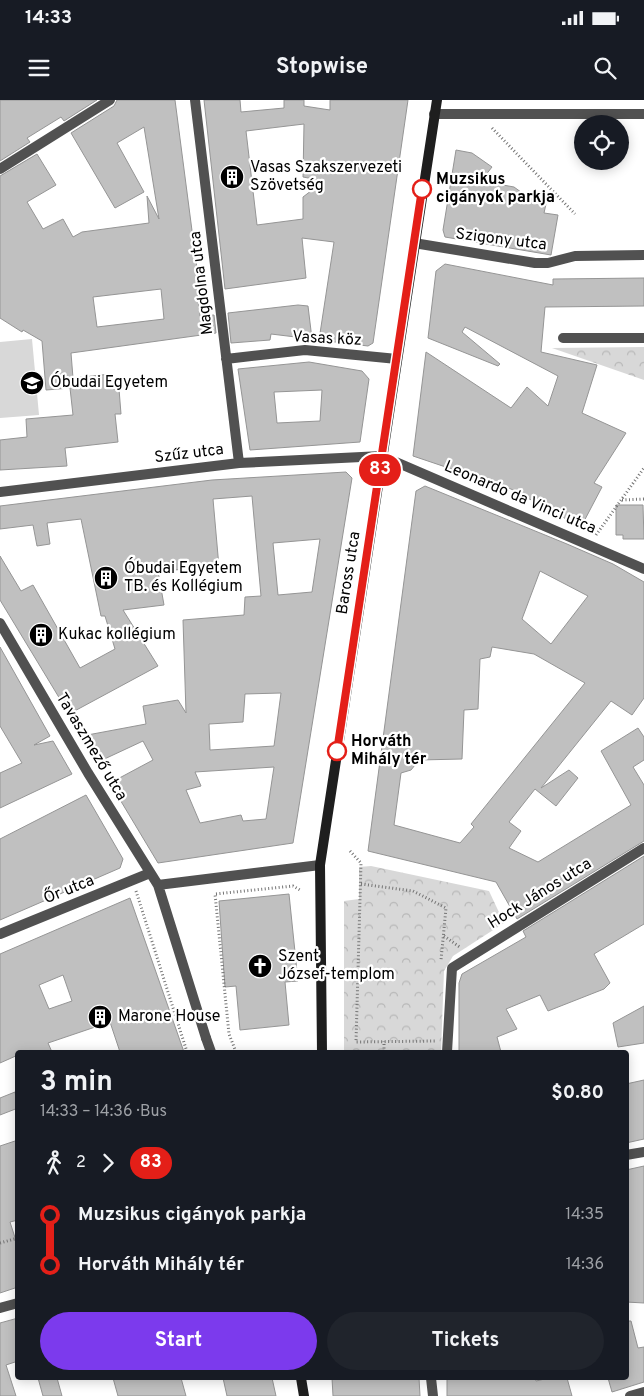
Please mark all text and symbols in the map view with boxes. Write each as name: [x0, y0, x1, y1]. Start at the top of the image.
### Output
text: 14:33: [25, 6, 72, 30]
icon: menu: [25, 54, 53, 82]
text: Stopwise: [276, 54, 368, 81]
icon: search: [591, 54, 619, 82]
map controls: [574, 115, 629, 170]
button: locate: [574, 115, 629, 170]
place label: Vasas Szakszervezeti Szövetség: [250, 158, 402, 196]
building icon: Vasas Szakszervezeti Szövetség: [219, 164, 245, 190]
place label: Muzsikus cigányok parkja: [436, 170, 555, 208]
marker: Muzsikus cigányok parkja: [412, 179, 432, 199]
street label: Szigony utca: [454, 224, 548, 256]
street label: Magdolna utca: [186, 230, 218, 336]
street label: Vasas köz: [292, 327, 362, 351]
school or university icon: Óbudai Egyetem: [19, 370, 45, 396]
place label: Óbudai Egyetem: [50, 371, 168, 393]
street label: Szűz utca: [153, 440, 225, 468]
line badge: 83: [358, 454, 402, 486]
street label: Leonardo da Vinci utca: [441, 457, 599, 539]
text: 83: [369, 458, 391, 481]
street label: Baross utca: [333, 530, 365, 616]
place label: Óbudai Egyetem TB. és Kollégium: [124, 557, 243, 597]
building icon: Óbudai Egyetem TB. és Kollégium: [93, 565, 119, 591]
building icon: Kukac kollégium: [28, 622, 54, 648]
place label: Kukac kollégium: [58, 625, 176, 645]
street label: Tavaszmező utca: [51, 689, 131, 805]
place label: Horváth Mihály tér: [351, 732, 427, 770]
marker: Horváth Mihály tér: [327, 741, 347, 761]
street label: Hock János utca: [485, 854, 595, 934]
street label: Őr utca: [40, 869, 97, 909]
place label: Szent József-templom: [278, 947, 395, 985]
church icon: Szent József-templom: [247, 953, 273, 979]
building icon: Marone House: [87, 1004, 113, 1030]
place label: Marone House: [118, 1007, 220, 1027]
text: 3 min: [40, 1065, 113, 1101]
text: $0.80: [551, 1081, 604, 1105]
text: 14:33 – 14:36 · Bus: [40, 1102, 167, 1122]
icon: walk: [40, 1149, 68, 1177]
icon: forward: [94, 1149, 122, 1177]
text: 83: [140, 1151, 162, 1174]
text: 2: [76, 1153, 86, 1173]
text: Muzsikus cigányok parkja: [78, 1203, 306, 1227]
text: 14:35: [565, 1205, 604, 1225]
text: Horváth Mihály tér: [78, 1253, 244, 1277]
text: 14:36: [566, 1255, 604, 1275]
button: Start: [40, 1312, 317, 1370]
button: Tickets: [327, 1312, 604, 1370]

